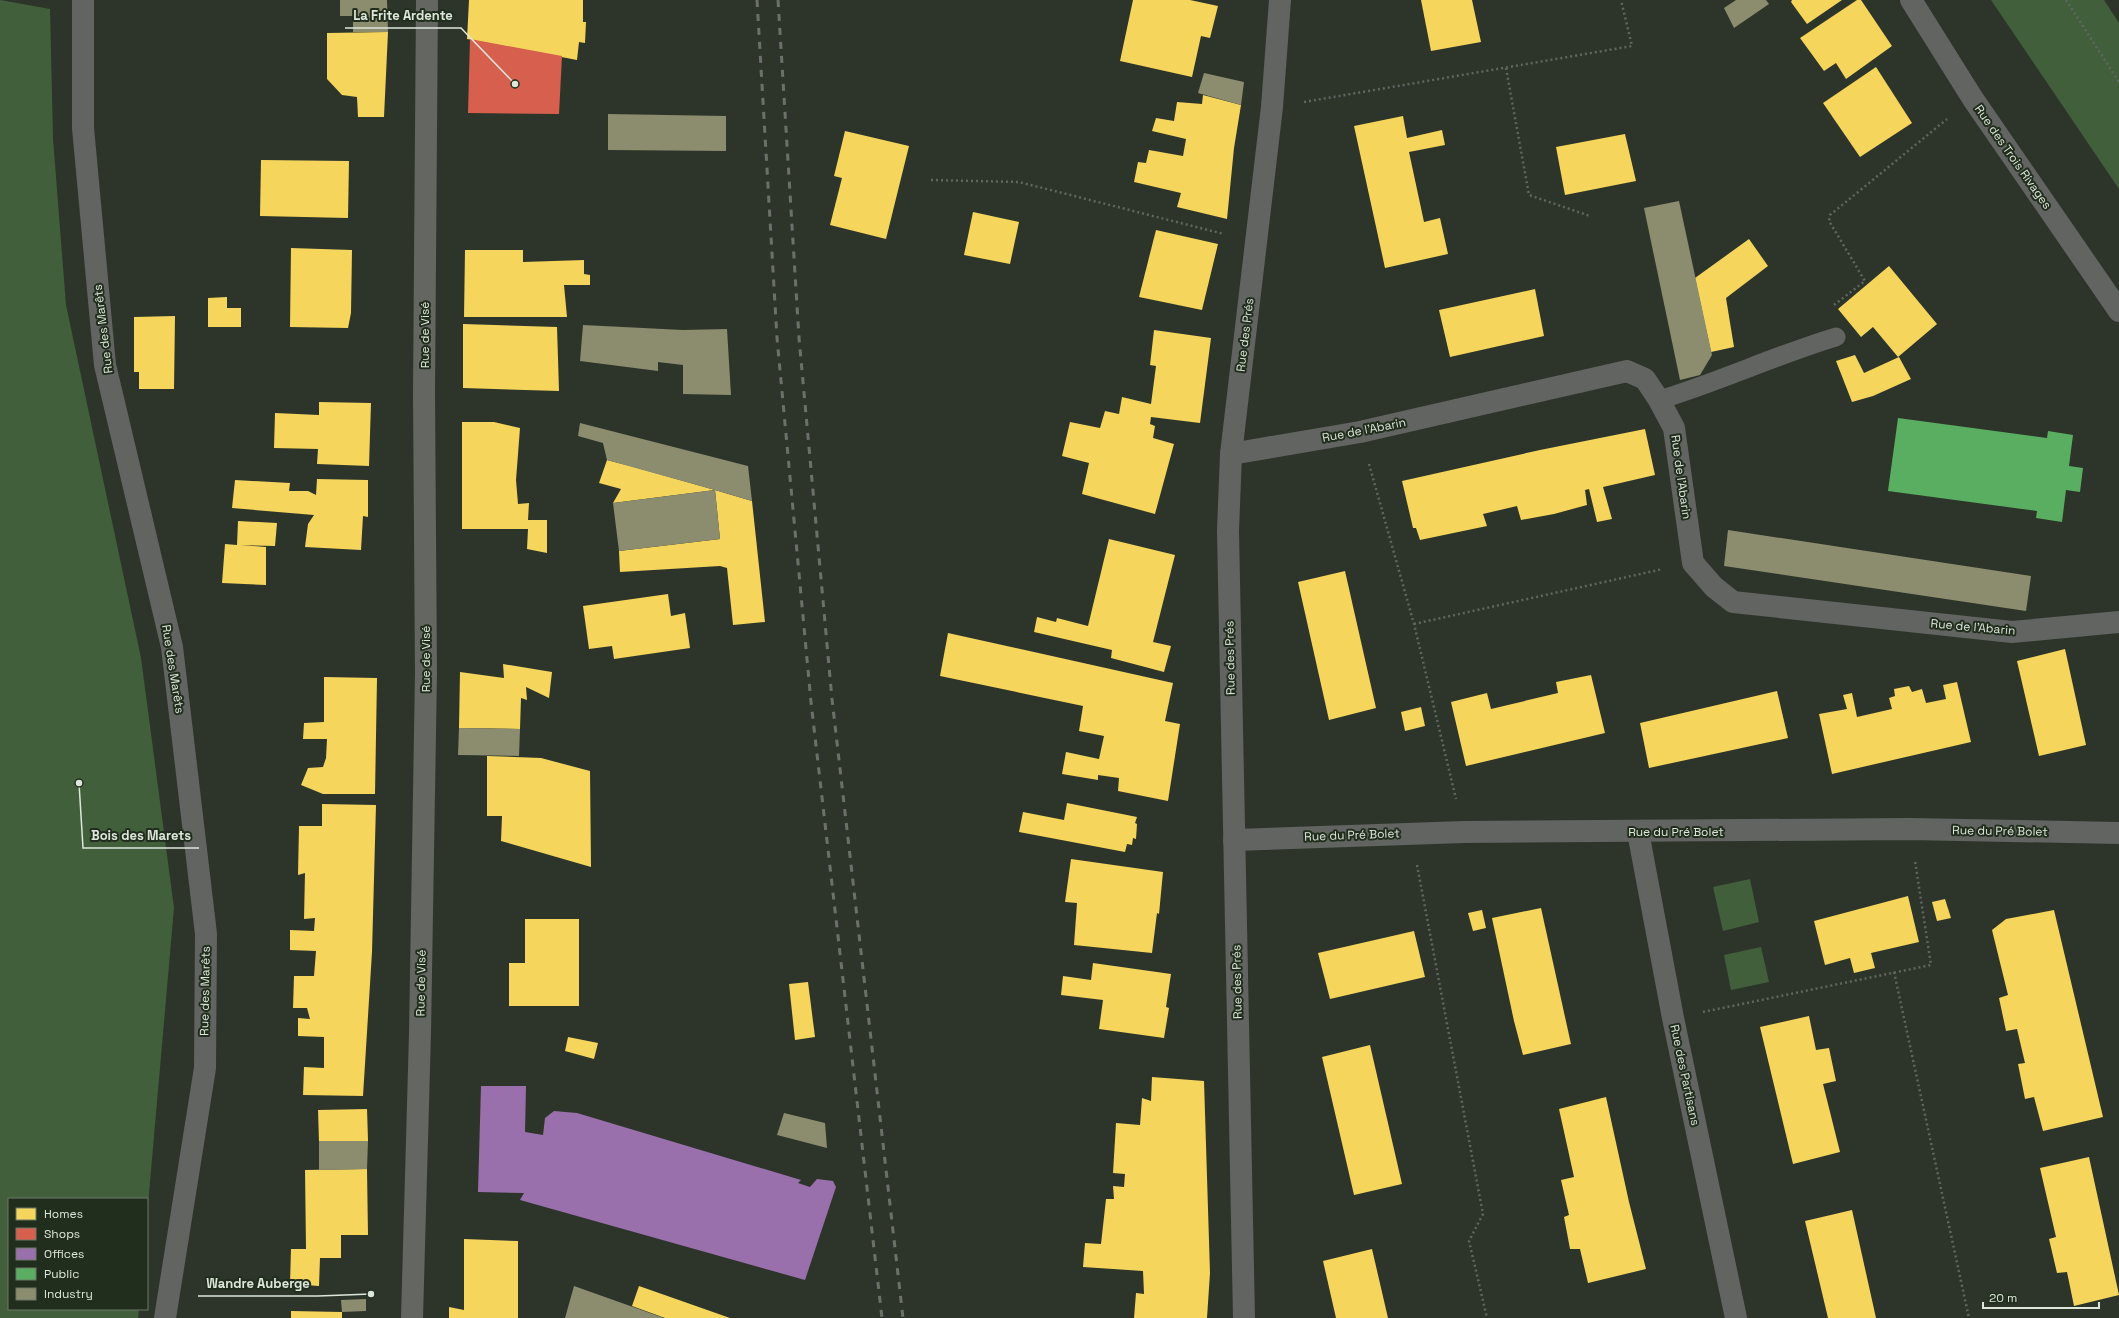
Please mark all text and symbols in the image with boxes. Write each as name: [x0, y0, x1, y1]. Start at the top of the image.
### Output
callout: La Frite Ardente: [345, 3, 461, 28]
text: La Frite Ardente: [353, 7, 453, 24]
street label: Rue des Trois Rivages: [1971, 102, 2055, 212]
street label: Rue des Marêts: [90, 284, 116, 374]
street label: Rue des Prés: [1233, 297, 1257, 373]
street label: Rue de Visé: [417, 302, 433, 368]
street label: Rue de l'Abarin: [1321, 414, 1407, 446]
street label: Rue de l'Abarin: [1667, 434, 1695, 520]
street label: Rue de l'Abarin: [1930, 615, 2016, 639]
street label: Rue des Prés: [1221, 621, 1239, 695]
street label: Rue des Marêts: [158, 623, 188, 715]
street label: Rue de Visé: [418, 626, 434, 692]
street label: Rue du Pré Bolet: [1952, 822, 2048, 840]
callout: Bois des Marets: [83, 823, 199, 848]
street label: Rue du Pré Bolet: [1628, 824, 1724, 840]
street label: Rue du Pré Bolet: [1304, 825, 1400, 845]
text: Bois des Marets: [91, 827, 191, 844]
street label: Rue des Prés: [1228, 945, 1246, 1019]
street label: Rue des Marêts: [196, 946, 214, 1036]
street label: Rue de Visé: [412, 950, 430, 1016]
street label: Rue des Partisans: [1666, 1023, 1704, 1127]
legend: [8, 1198, 148, 1310]
text: Homes: [44, 1206, 83, 1222]
text: Shops: [44, 1226, 80, 1242]
text: Offices: [44, 1246, 84, 1262]
text: Public: [44, 1266, 79, 1282]
callout: Wandre Auberge: [198, 1271, 318, 1296]
text: Wandre Auberge: [206, 1275, 310, 1292]
scale bar: [1983, 1284, 2099, 1310]
text: Industry: [44, 1286, 93, 1302]
text: 20 m: [1989, 1290, 2017, 1306]

